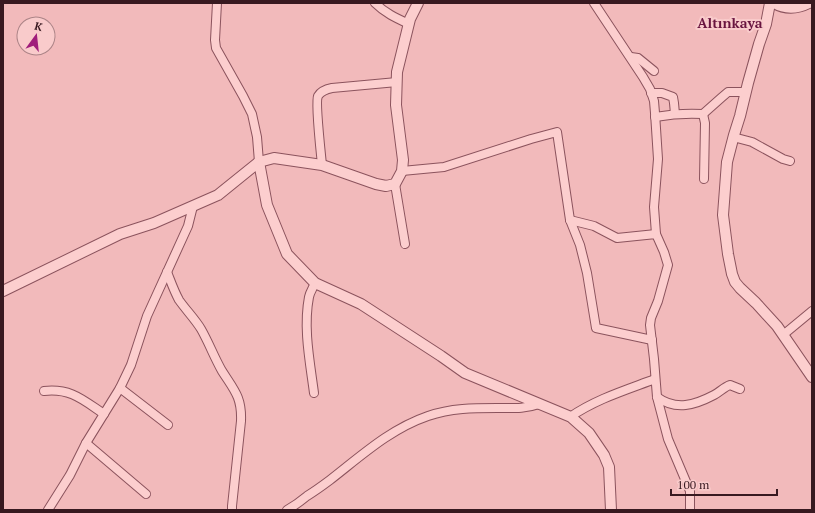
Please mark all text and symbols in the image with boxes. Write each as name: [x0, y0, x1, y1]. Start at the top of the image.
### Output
district label: Altınkaya: [697, 13, 763, 32]
north arrow: [16, 16, 56, 56]
text: K: [33, 19, 44, 34]
scale bar: [671, 471, 777, 497]
text: 100 m: [677, 477, 710, 492]

